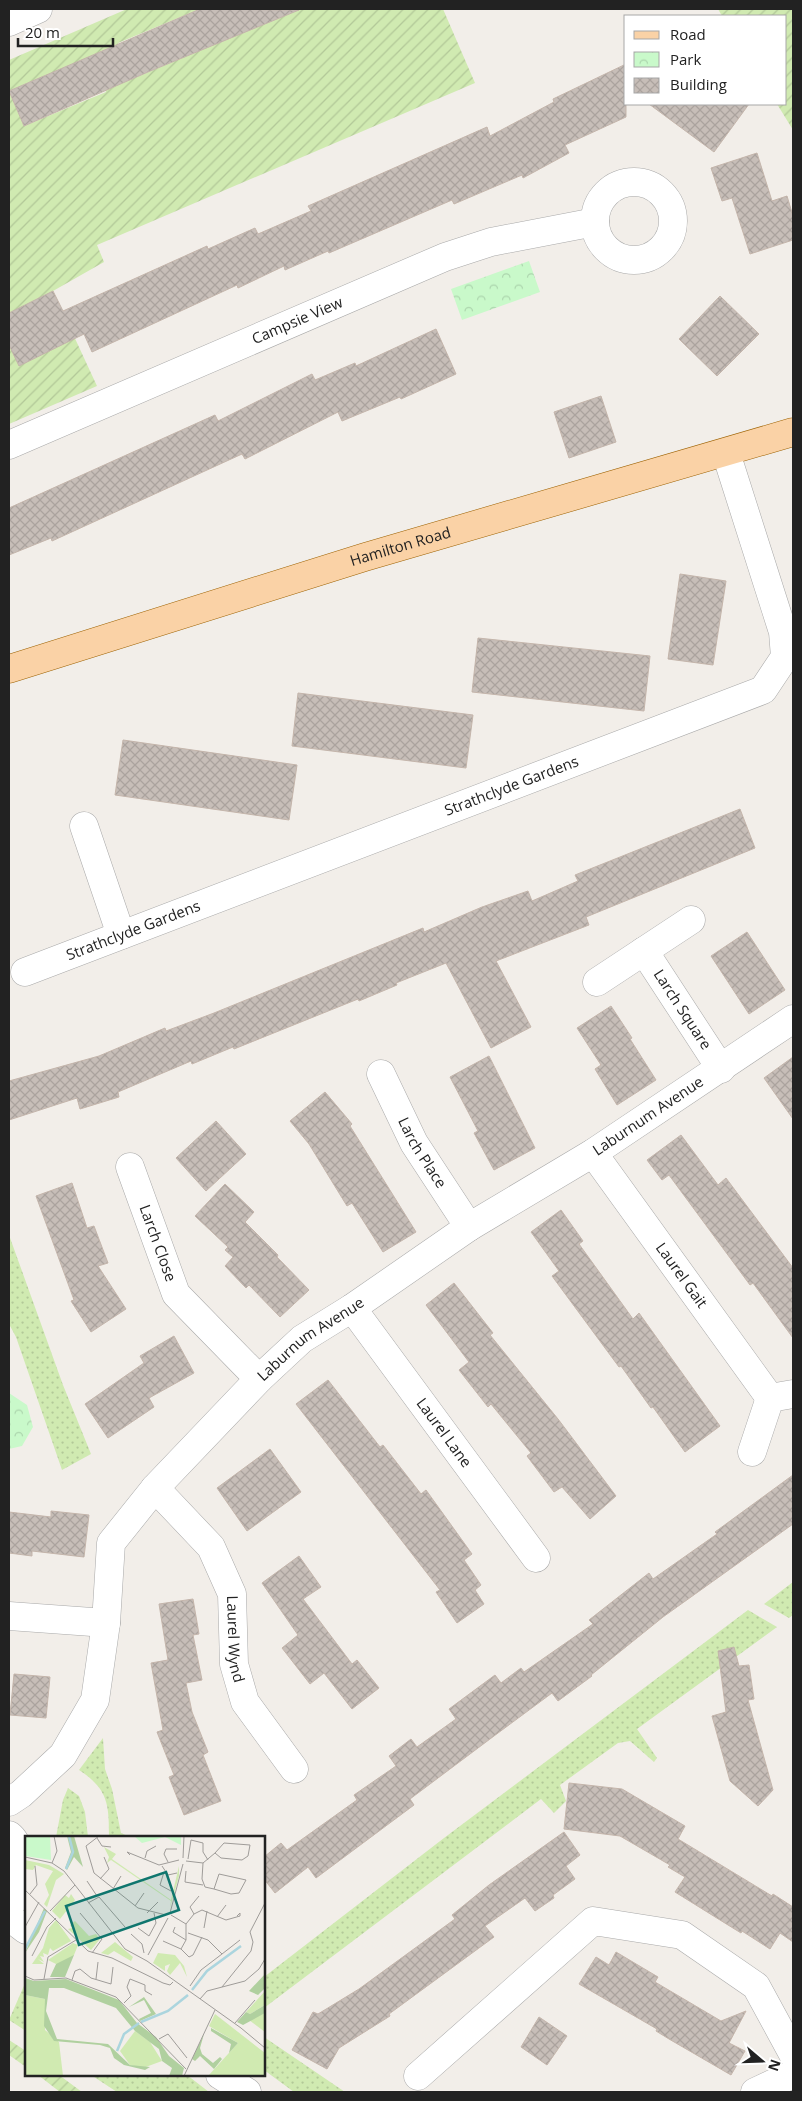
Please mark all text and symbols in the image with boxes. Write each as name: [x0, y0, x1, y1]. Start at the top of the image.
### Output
scale bar: [18, 15, 112, 47]
legend: [624, 15, 787, 105]
text: 20 m: [25, 22, 60, 42]
text: Road: [670, 24, 706, 44]
text: Park: [670, 49, 701, 69]
text: Building: [670, 74, 727, 94]
street label: Campsie View: [248, 291, 346, 348]
street label: Hamilton Road: [347, 522, 453, 570]
street label: Strathclyde Gardens: [441, 750, 581, 820]
street label: Strathclyde Gardens: [63, 895, 203, 964]
street label: Larch Square: [650, 965, 717, 1053]
street label: Laburnum Avenue: [588, 1071, 707, 1160]
street label: Larch Place: [394, 1114, 452, 1192]
street label: Larch Close: [135, 1202, 182, 1284]
street label: Laurel Gait: [652, 1238, 713, 1312]
street label: Laburnum Avenue: [252, 1292, 368, 1385]
street label: Laurel Lane: [412, 1393, 477, 1471]
street label: Laurel Wynd: [223, 1595, 250, 1685]
inset map: [25, 1836, 265, 2076]
north arrow: [737, 2036, 787, 2086]
text: N: [764, 2057, 786, 2074]

